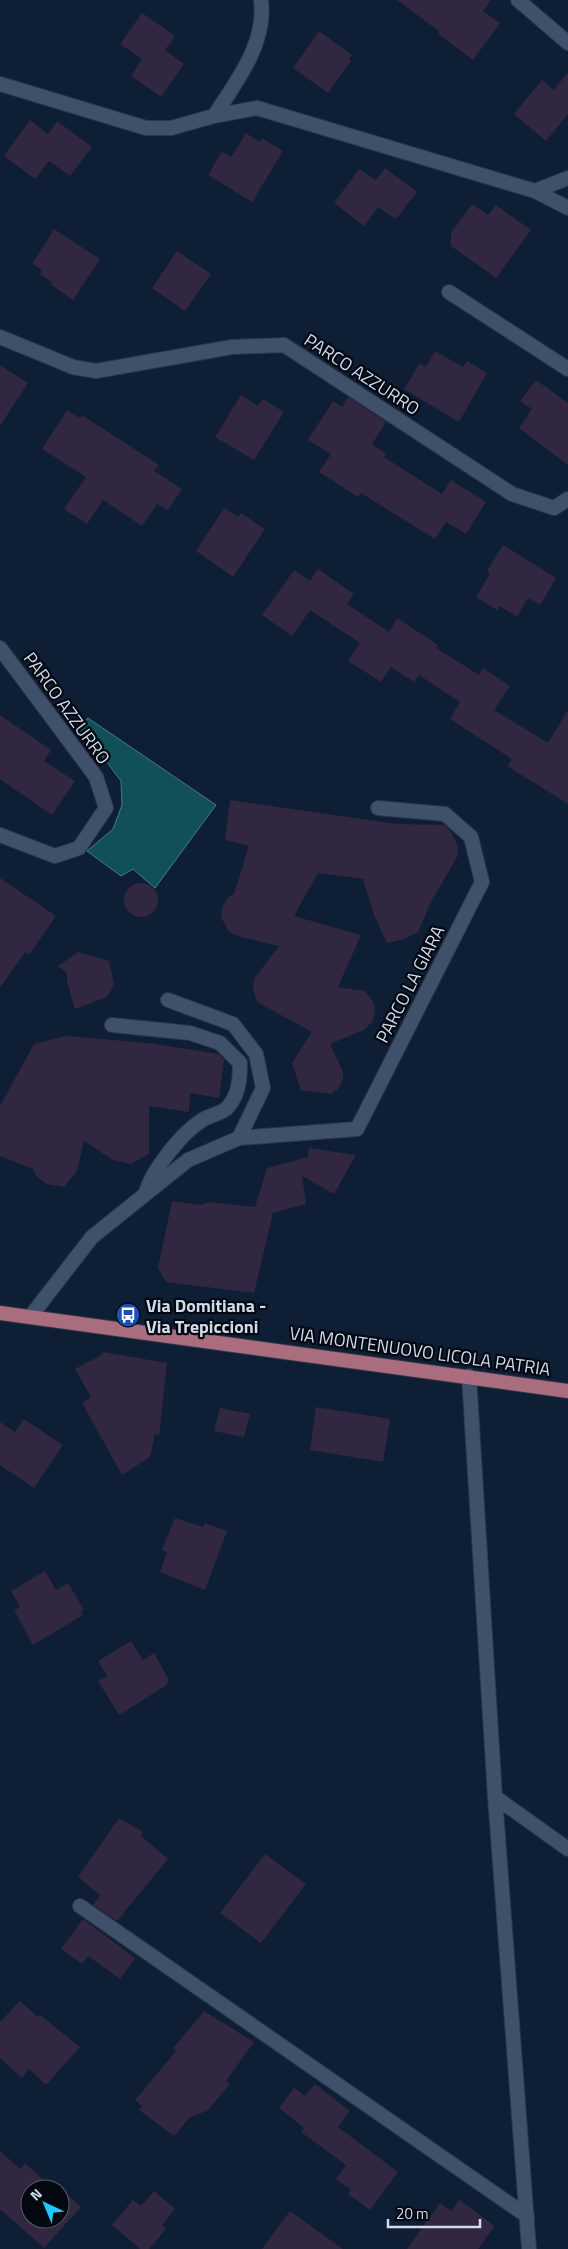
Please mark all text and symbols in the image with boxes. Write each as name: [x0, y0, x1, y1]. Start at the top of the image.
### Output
street label: PARCO AZZURRO: [299, 326, 425, 422]
street label: PARCO AZZURRO: [17, 646, 117, 770]
street label: PARCO LA GIARA: [369, 920, 451, 1047]
place label: Via Domitiana - Via Trepiccioni: [146, 1292, 266, 1340]
bus stop icon: Via Domitiana - Via Trepiccioni: [115, 1302, 141, 1328]
street label: VIA MONTENUOVO LICOLA PATRIA: [288, 1319, 552, 1383]
north arrow: [20, 2179, 70, 2229]
text: N: [25, 2183, 46, 2205]
scale bar: [388, 2196, 480, 2228]
text: 20 m: [396, 2202, 429, 2225]

